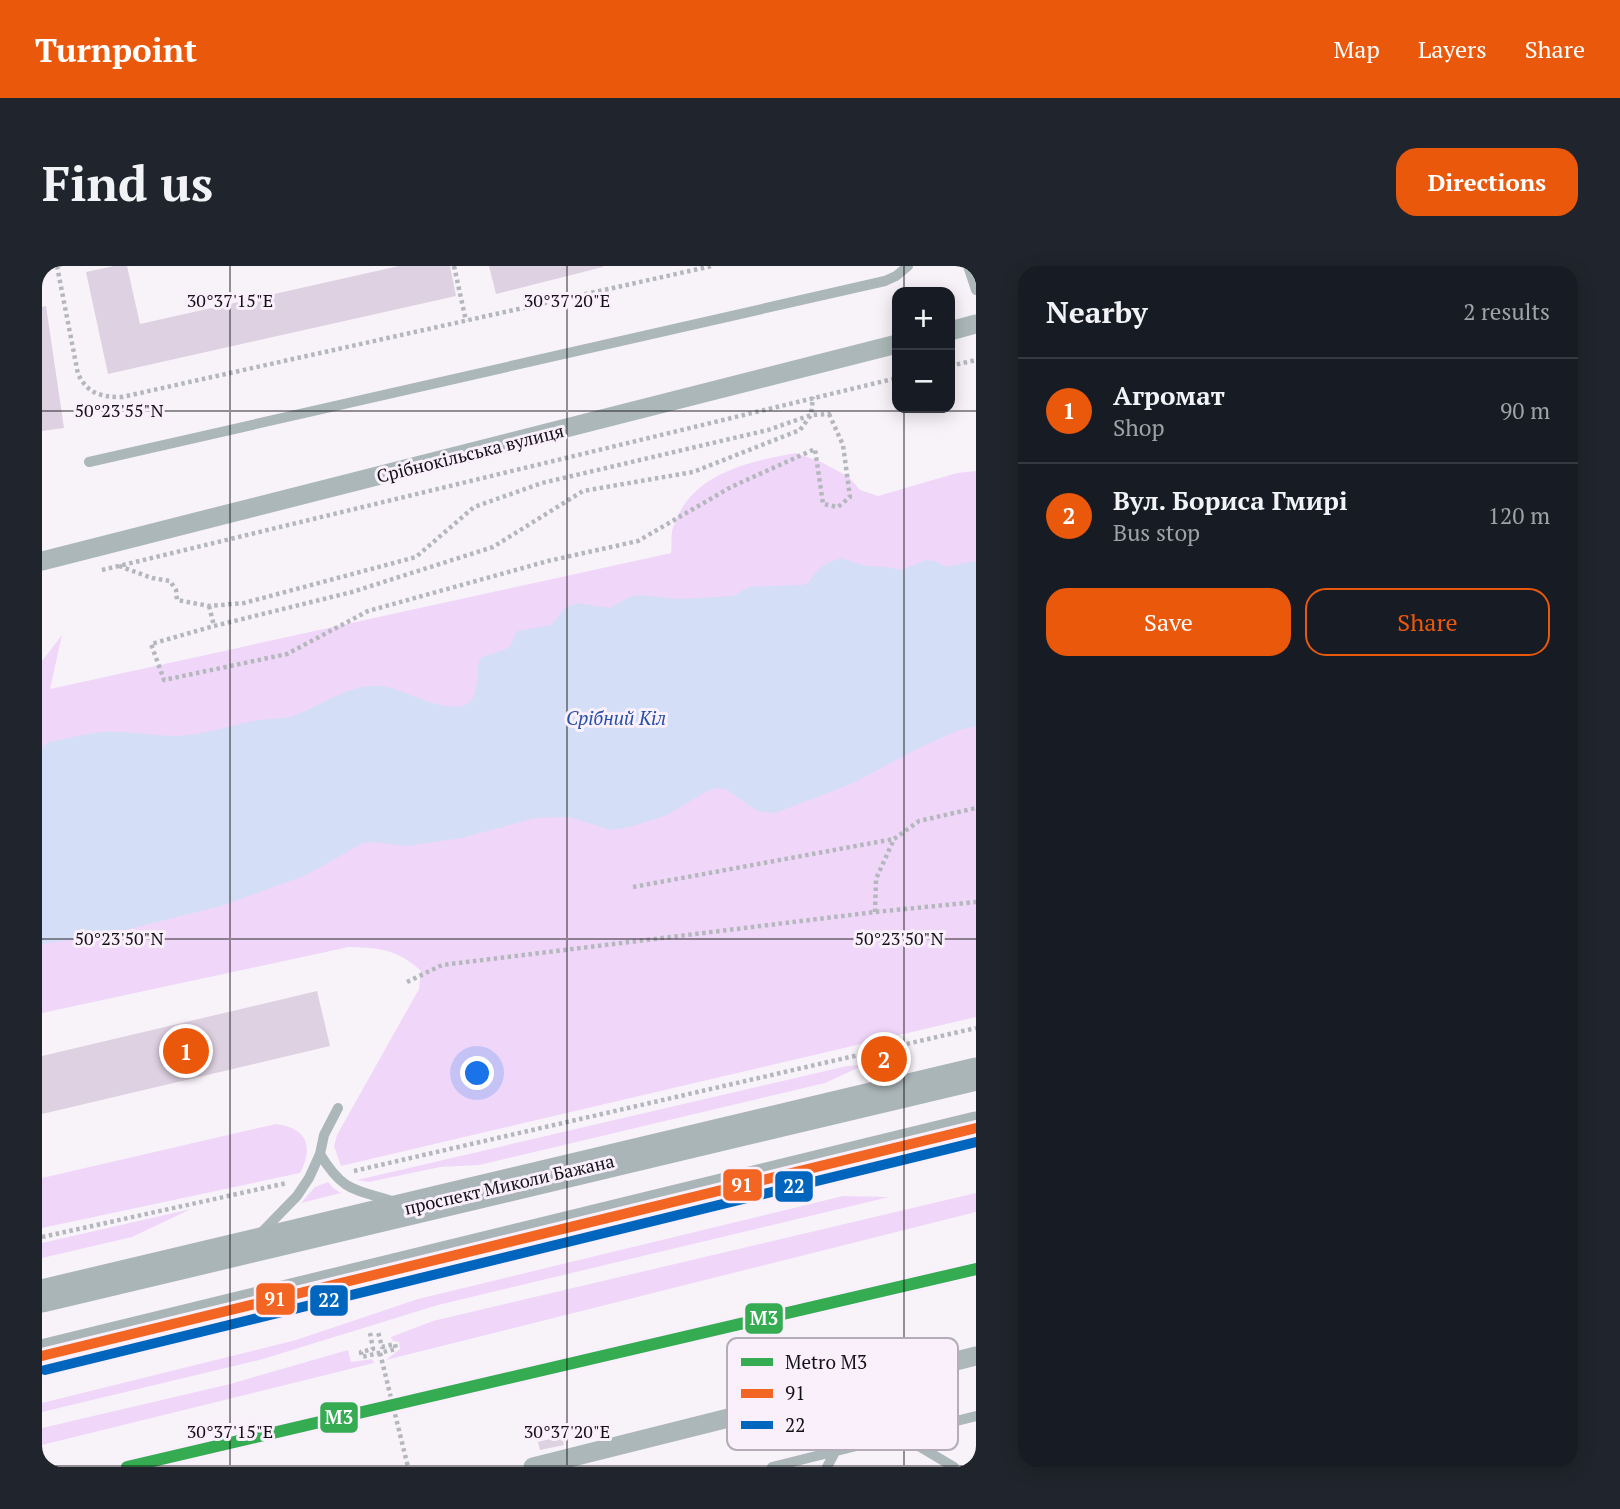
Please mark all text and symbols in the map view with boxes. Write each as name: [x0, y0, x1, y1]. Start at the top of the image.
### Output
text: Turnpoint: [35, 28, 197, 71]
text: Map: [1333, 33, 1380, 65]
text: Layers: [1418, 33, 1487, 65]
text: Share: [1525, 33, 1585, 65]
button: Directions: [1396, 148, 1578, 216]
text: Find us: [42, 150, 213, 215]
map controls: [892, 287, 955, 413]
button: +: [892, 287, 955, 350]
text: 30°37'15"E: [187, 288, 273, 312]
text: 30°37'20"E: [524, 288, 610, 312]
text: Nearby: [1046, 292, 1148, 332]
text: 2 results: [1463, 296, 1550, 327]
button: −: [892, 350, 955, 413]
text: Агромат: [1113, 378, 1225, 412]
text: 1: [1063, 395, 1076, 426]
text: 90 m: [1500, 395, 1550, 426]
text: 50°23'55"N: [74, 398, 164, 422]
text: Shop: [1113, 412, 1165, 443]
street label: Срібнокільська вулиця: [374, 418, 566, 488]
text: Вул. Бориса Гмирі: [1113, 483, 1348, 517]
text: 2: [1063, 500, 1076, 531]
text: 120 m: [1488, 500, 1550, 531]
text: Bus stop: [1113, 517, 1200, 548]
button: Save: [1046, 588, 1291, 656]
button: Share: [1305, 588, 1550, 656]
water label: Срібний Кіл: [566, 705, 666, 730]
text: 50°23'50"N: [74, 926, 164, 950]
text: 50°23'50"N: [854, 926, 944, 950]
pin: 1: [163, 1025, 209, 1077]
pin: 2: [861, 1033, 907, 1085]
your location: [460, 1056, 494, 1090]
street label: проспект Миколи Бажана: [402, 1148, 616, 1220]
line badge: 91: [722, 1168, 763, 1202]
line badge: 22: [774, 1170, 814, 1203]
text: 91: [731, 1172, 753, 1197]
text: 22: [783, 1173, 805, 1198]
line badge: 91: [255, 1282, 296, 1316]
line badge: 22: [309, 1284, 349, 1317]
text: 91: [264, 1286, 286, 1311]
text: 22: [318, 1287, 340, 1312]
line badge: M3: [744, 1302, 784, 1335]
text: M3: [750, 1305, 778, 1330]
legend: [727, 1338, 958, 1450]
text: Metro M3: [785, 1349, 867, 1374]
text: 91: [785, 1380, 805, 1405]
line badge: M3: [319, 1401, 359, 1434]
text: M3: [325, 1404, 353, 1429]
text: 22: [785, 1412, 805, 1437]
text: 30°37'15"E: [187, 1419, 273, 1443]
text: 30°37'20"E: [524, 1419, 610, 1443]

